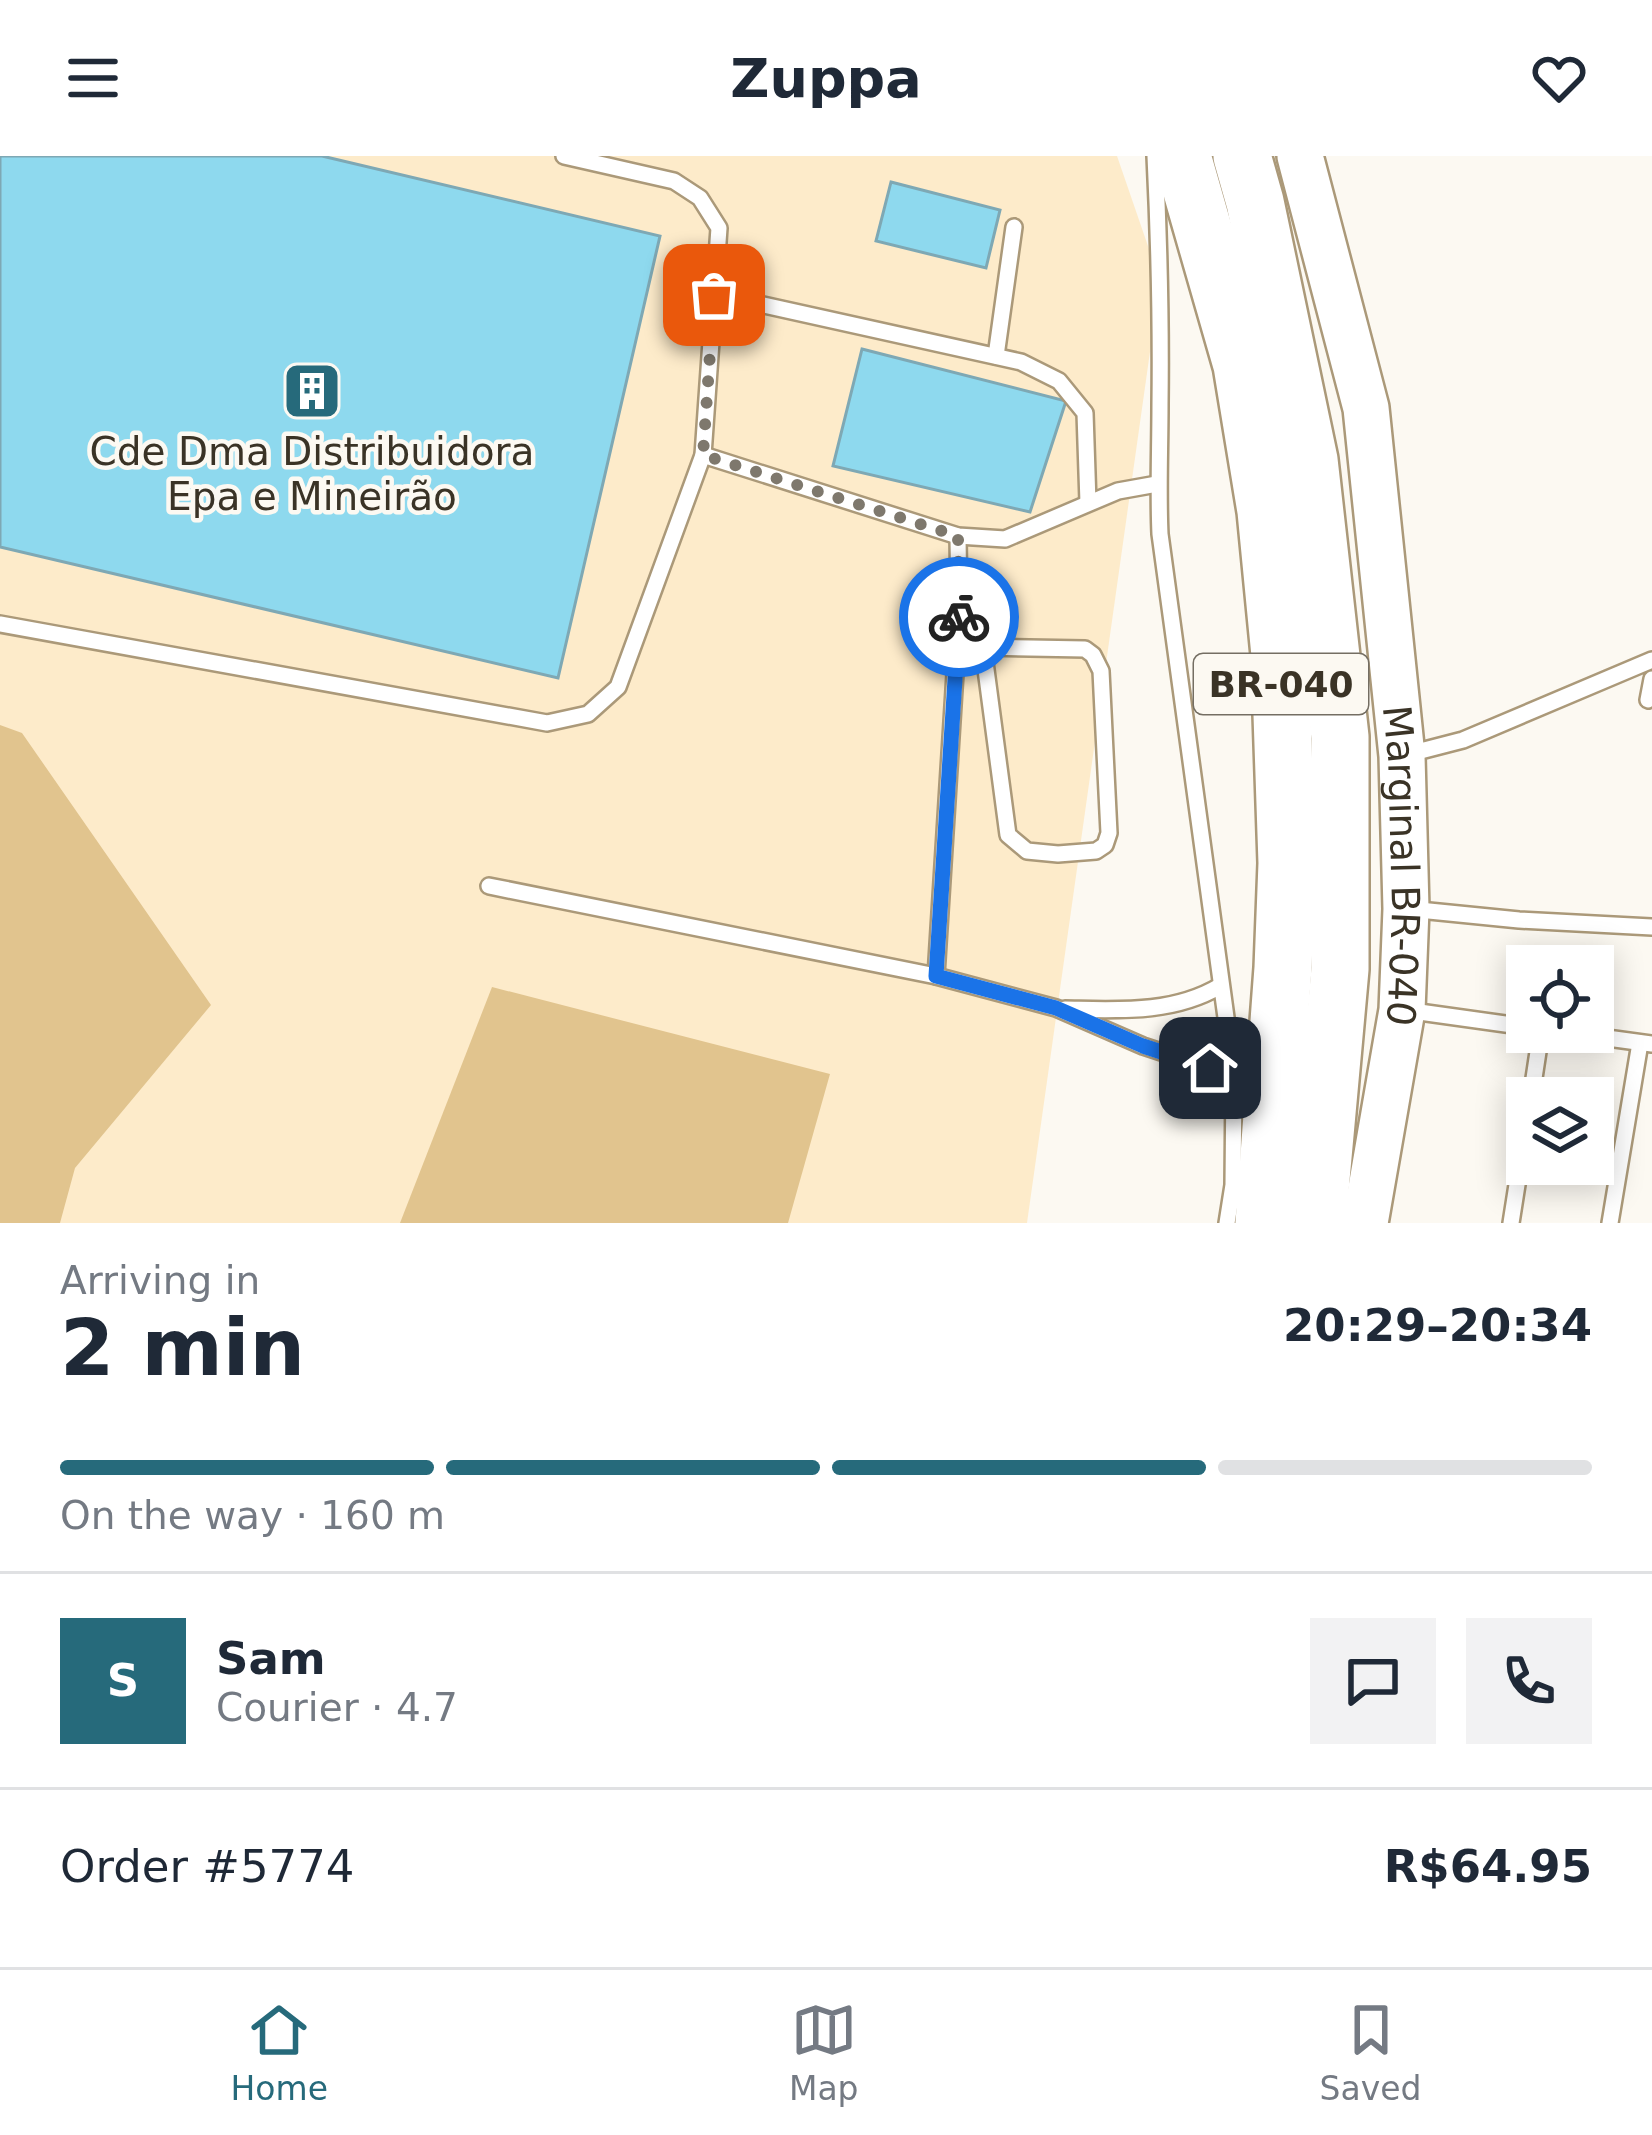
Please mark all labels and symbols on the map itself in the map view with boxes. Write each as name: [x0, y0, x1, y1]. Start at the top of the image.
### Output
pin: [663, 244, 765, 346]
building icon: Cde Dma Distribuidora Epa e Mineirão: [281, 360, 343, 422]
place label: Cde Dma Distribuidora Epa e Mineirão: [90, 429, 534, 519]
courier: [899, 557, 1019, 677]
road number: BR-040: [1194, 654, 1368, 714]
street label: Marginal BR-040: [1374, 703, 1429, 1030]
pin: [1159, 1017, 1261, 1119]

